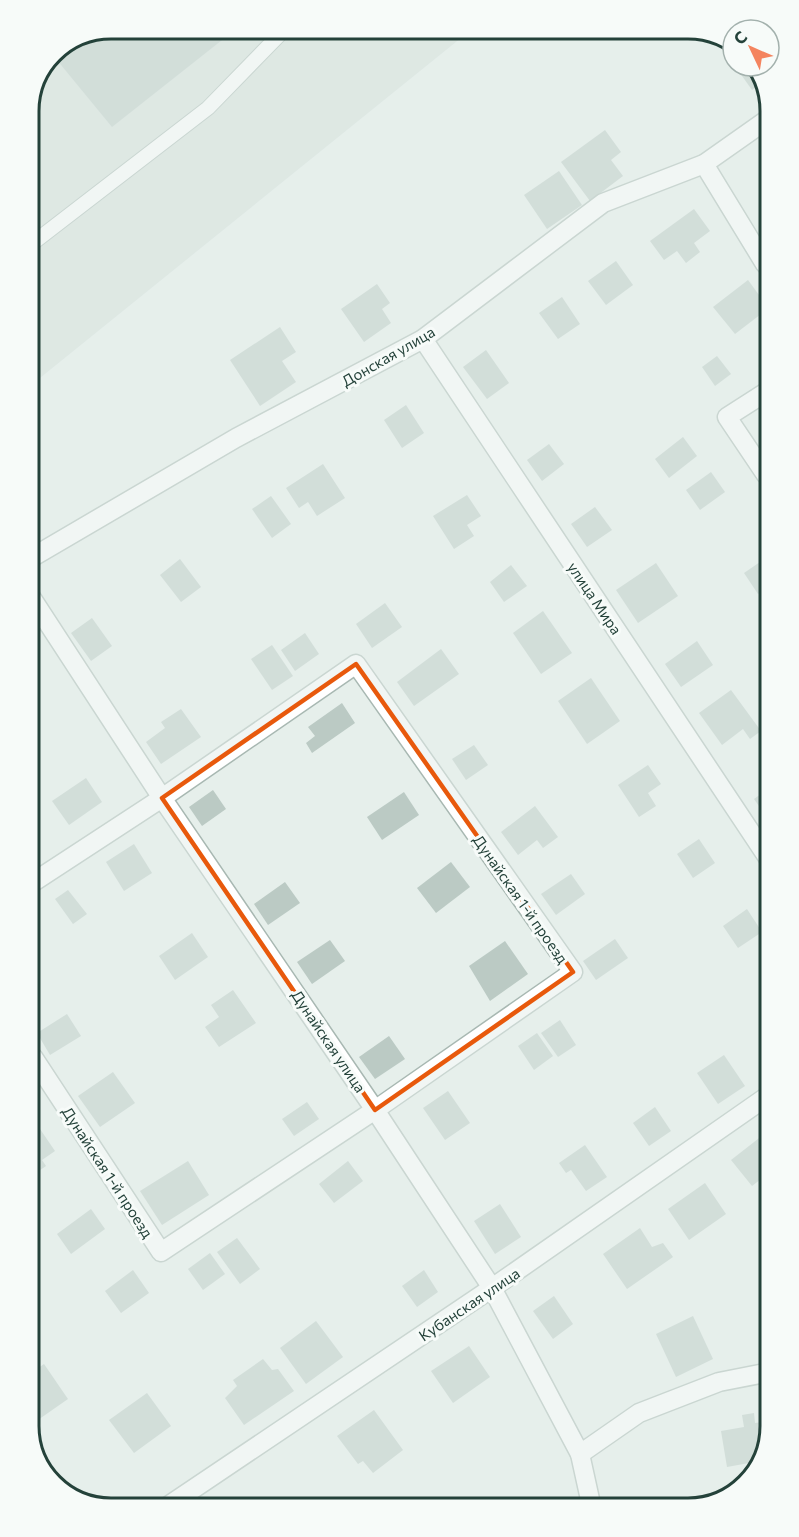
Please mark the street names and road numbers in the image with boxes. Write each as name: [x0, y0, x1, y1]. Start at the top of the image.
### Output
street label: Донская улица: [338, 322, 438, 390]
street label: улица Мира: [564, 558, 626, 638]
street label: Дунайская 1-й проезд: [470, 831, 572, 967]
street label: Дунайская улица: [288, 986, 370, 1096]
street label: Дунайская 1-й проезд: [59, 1103, 157, 1241]
street label: Кубанская улица: [415, 1264, 523, 1344]

